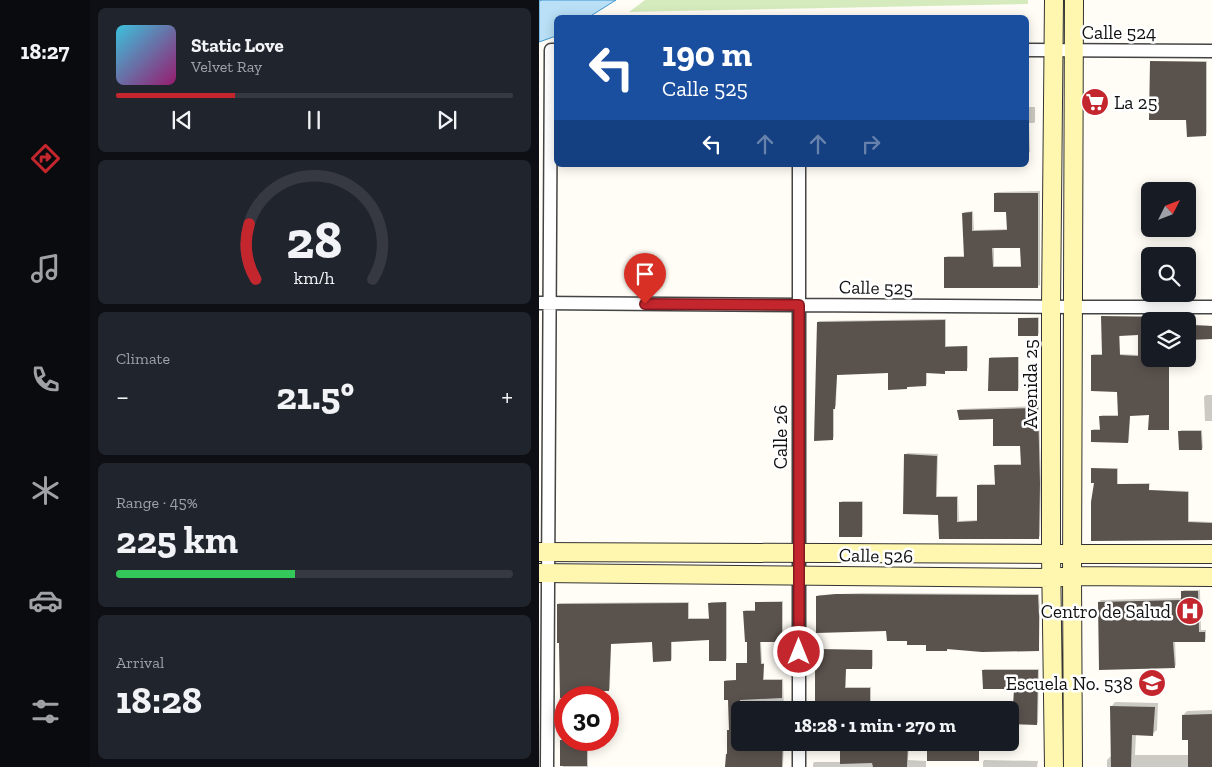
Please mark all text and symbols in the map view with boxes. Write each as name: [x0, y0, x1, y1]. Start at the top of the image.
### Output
street label: Calle 524: [1082, 21, 1156, 44]
text: 190 m: [662, 33, 752, 75]
text: Static Love: [191, 34, 284, 57]
icon: left: [579, 35, 644, 100]
text: 18:27: [21, 38, 69, 65]
text: Velvet Ray: [191, 57, 262, 76]
text: Calle 525: [662, 75, 748, 102]
supermarket icon: La 25: [1080, 87, 1110, 117]
place label: La 25: [1114, 91, 1157, 114]
icon: previous: [168, 106, 196, 134]
icon: pause: [300, 106, 328, 134]
icon: next: [433, 106, 461, 134]
icon: left: [698, 130, 726, 158]
icon: ahead: [751, 130, 779, 158]
icon: ahead: [804, 130, 832, 158]
icon: right: [857, 130, 885, 158]
icon: directions: [28, 141, 63, 176]
north arrow: [1141, 182, 1197, 238]
map controls: [1141, 182, 1196, 367]
text: 28: [287, 209, 342, 271]
button: search: [1141, 247, 1196, 302]
icon: music: [28, 251, 63, 286]
pin: [624, 253, 666, 304]
icon: arrive: [631, 260, 659, 288]
text: km/h: [294, 267, 335, 289]
street label: Calle 525: [839, 275, 913, 300]
button: layers: [1141, 312, 1196, 367]
street label: Avenida 25: [1019, 339, 1042, 429]
text: Climate: [116, 349, 170, 368]
icon: phone: [28, 362, 63, 397]
text: 21.5°: [276, 373, 354, 419]
text: −: [116, 380, 129, 413]
text: +: [501, 380, 513, 413]
street label: Calle 26: [769, 405, 792, 469]
icon: climate: [28, 473, 63, 508]
text: Range · 45%: [116, 493, 198, 512]
text: 225 km: [116, 517, 238, 563]
street label: Calle 526: [839, 543, 913, 568]
icon: car: [28, 583, 63, 618]
hospital icon: Centro de Salud: [1175, 596, 1205, 626]
place label: Centro de Salud: [1041, 600, 1172, 623]
position arrow: [772, 625, 824, 677]
text: Arrival: [116, 653, 164, 672]
school or university icon: Escuela No. 538: [1137, 668, 1167, 698]
place label: Escuela No. 538: [1006, 672, 1133, 695]
text: 18:28: [116, 677, 202, 723]
speed limit sign: 30: [554, 686, 619, 751]
icon: filters: [28, 694, 63, 729]
text: 18:28 · 1 min · 270 m: [794, 714, 956, 737]

